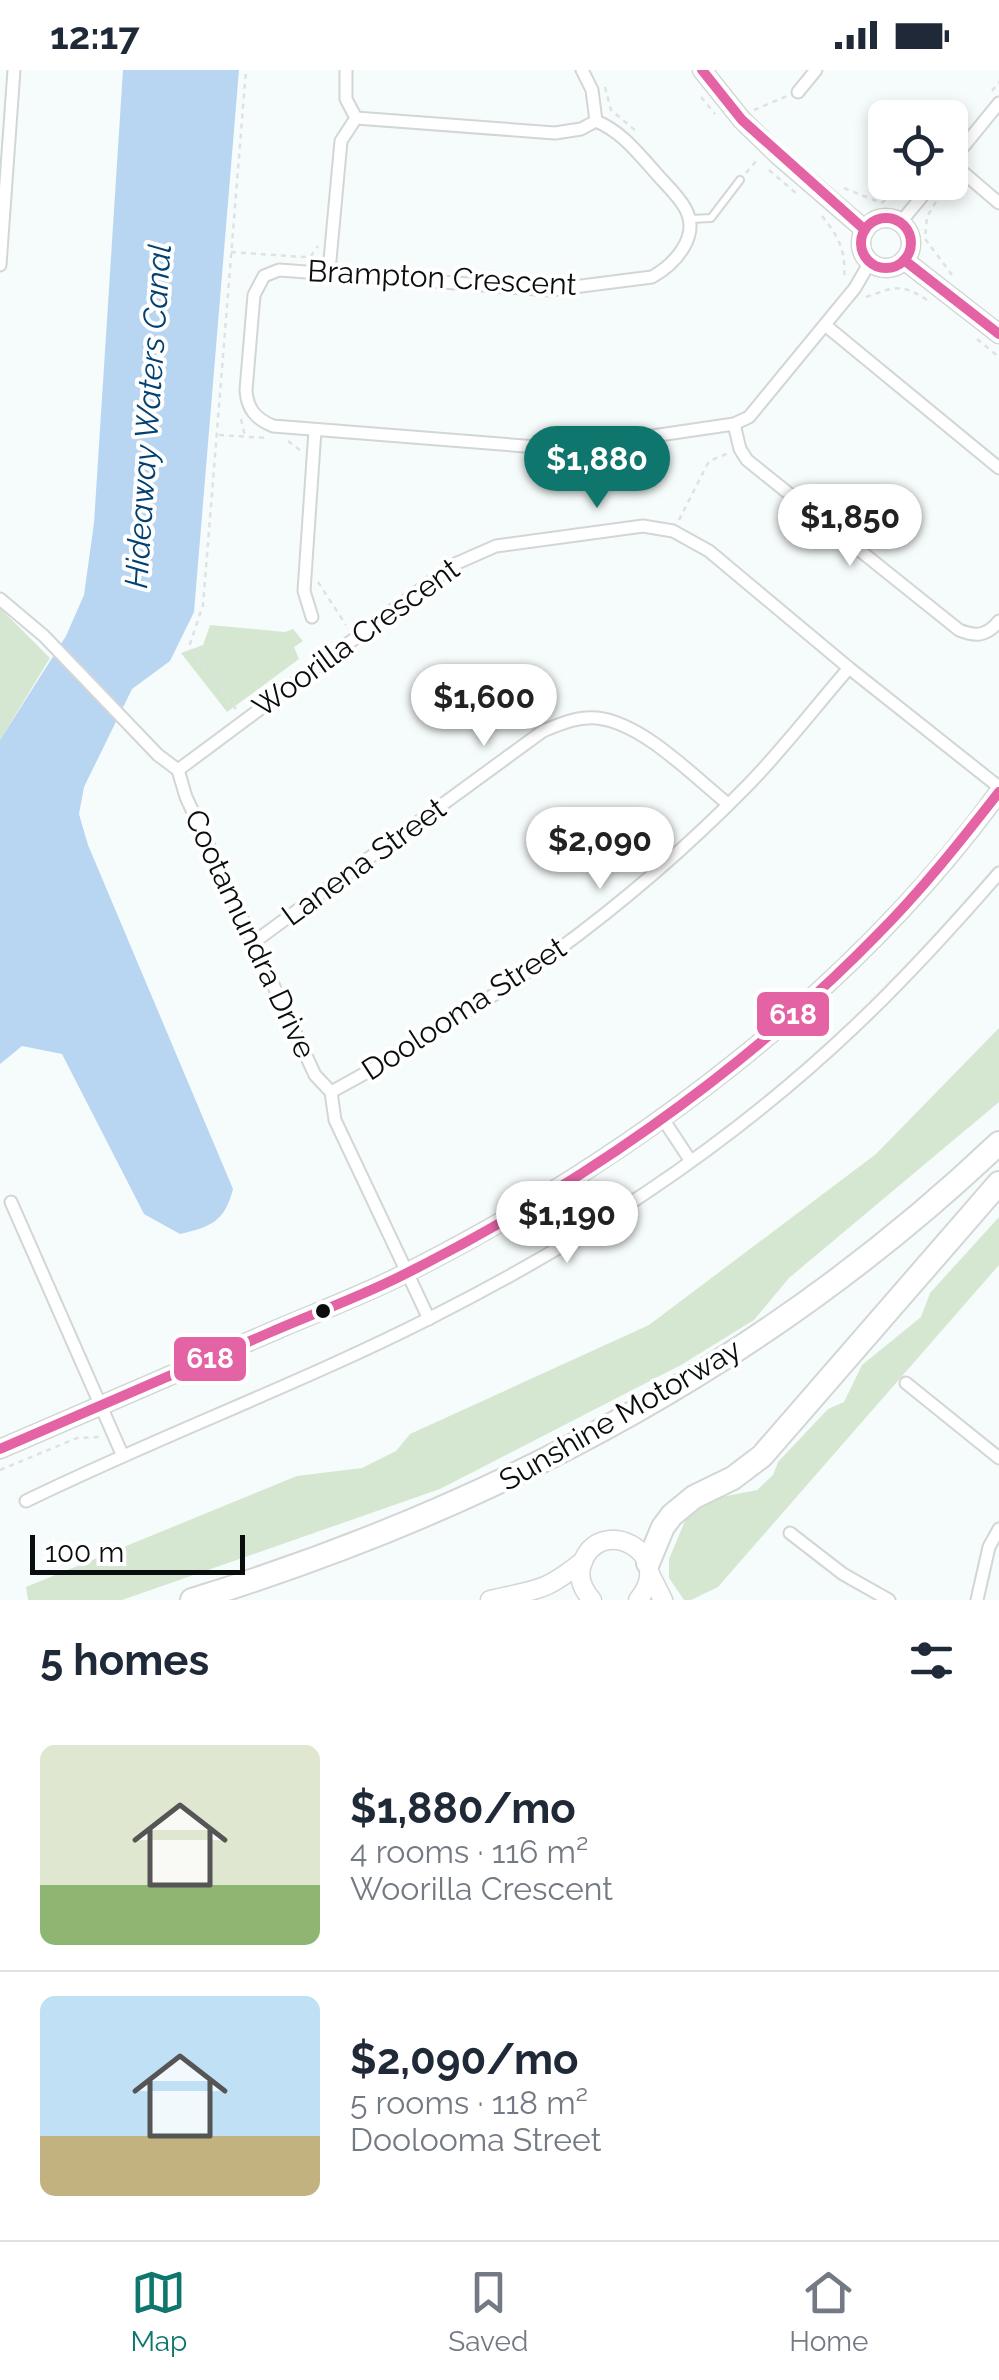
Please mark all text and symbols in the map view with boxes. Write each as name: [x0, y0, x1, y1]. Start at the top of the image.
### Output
text: 12:17: [50, 13, 140, 58]
map controls: [868, 100, 968, 200]
button: locate: [868, 100, 968, 200]
water label: Hideaway Waters Canal: [117, 242, 178, 590]
street label: Brampton Crescent: [307, 253, 577, 302]
pin: $1,880: [516, 426, 678, 511]
text: $1,880: [546, 440, 648, 477]
pin: $1,850: [769, 484, 931, 569]
text: $1,850: [800, 498, 900, 535]
street label: Woorilla Crescent: [246, 551, 466, 724]
pin: $1,600: [403, 664, 565, 749]
text: $1,600: [433, 678, 535, 715]
street label: Lanena Street: [275, 791, 452, 933]
street label: Cootamundra Drive: [178, 804, 323, 1064]
pin: $2,090: [519, 807, 681, 892]
text: $2,090: [548, 821, 652, 858]
street label: Doolooma Street: [355, 930, 572, 1087]
line badge: 618: [755, 990, 831, 1038]
text: 618: [769, 998, 817, 1031]
pin: $1,190: [486, 1181, 648, 1266]
text: $1,190: [518, 1195, 616, 1232]
unlabelled marker: [313, 1301, 333, 1321]
street label: Sunshine Motorway: [493, 1331, 747, 1498]
line badge: 618: [172, 1335, 248, 1383]
text: 618: [186, 1342, 234, 1375]
scale bar: [30, 1530, 245, 1574]
text: 100 m: [45, 1536, 124, 1569]
icon: filters: [904, 1633, 959, 1688]
text: 5 homes: [40, 1636, 209, 1685]
text: $1,880/mo: [350, 1784, 576, 1833]
icon: home: [120, 1785, 240, 1905]
text: 4 rooms · 116 m²: [350, 1833, 588, 1870]
text: Woorilla Crescent: [350, 1870, 613, 1907]
text: $2,090/mo: [350, 2035, 578, 2084]
icon: home: [120, 2036, 240, 2156]
text: 5 rooms · 118 m²: [350, 2084, 588, 2121]
text: Doolooma Street: [350, 2121, 601, 2158]
tab: Map: [130, 2265, 187, 2358]
tab: Saved: [448, 2265, 528, 2358]
tab: Home: [789, 2265, 869, 2358]

